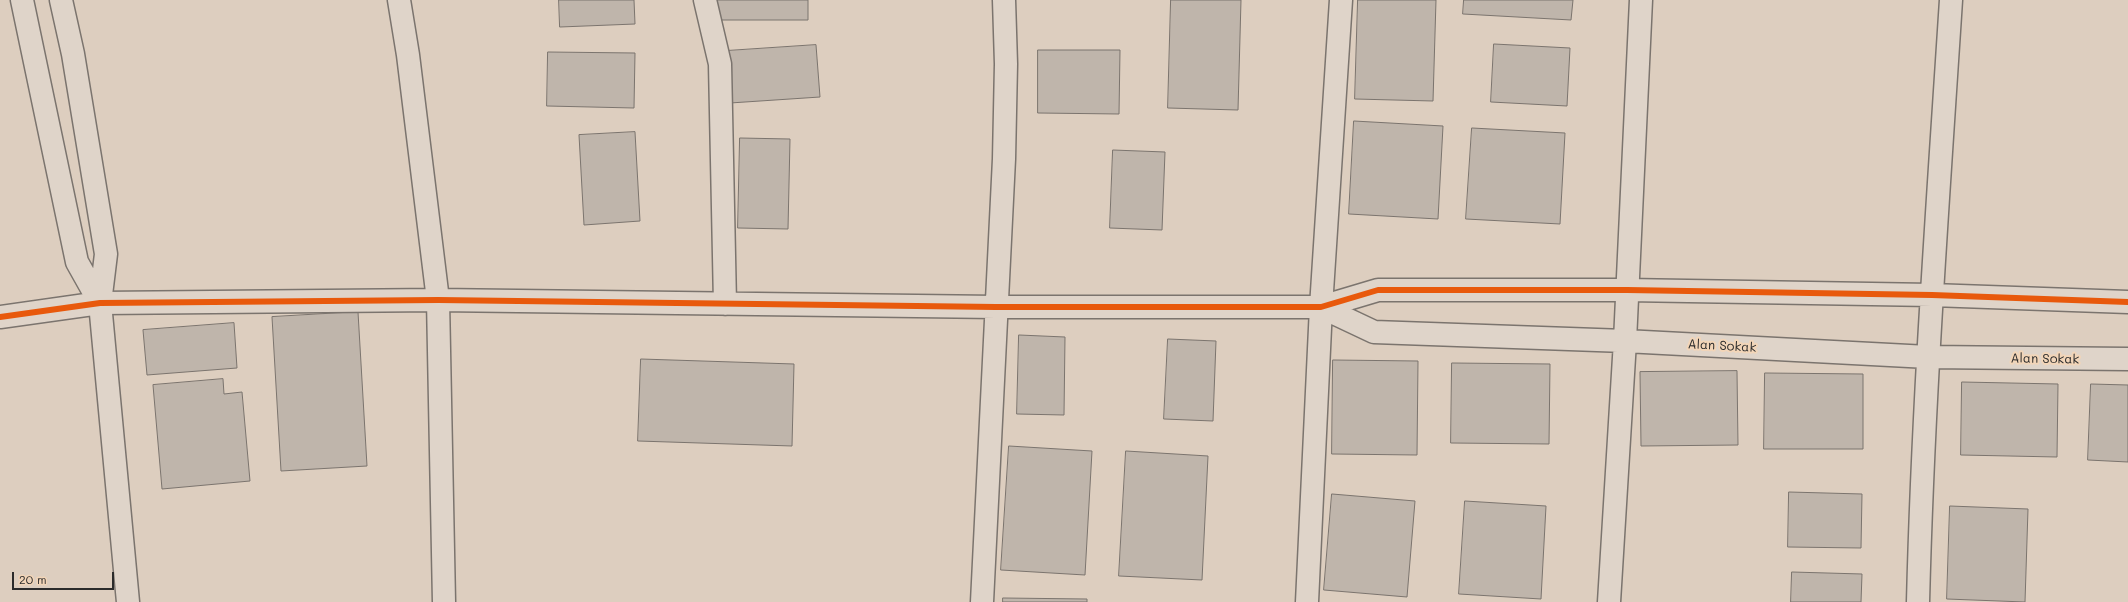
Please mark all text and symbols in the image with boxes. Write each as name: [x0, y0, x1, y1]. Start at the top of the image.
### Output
street label: Alan Sokak: [1687, 336, 1757, 356]
street label: Alan Sokak: [2011, 351, 2079, 367]
scale bar: [14, 564, 116, 590]
text: 20 m: [19, 571, 47, 587]

